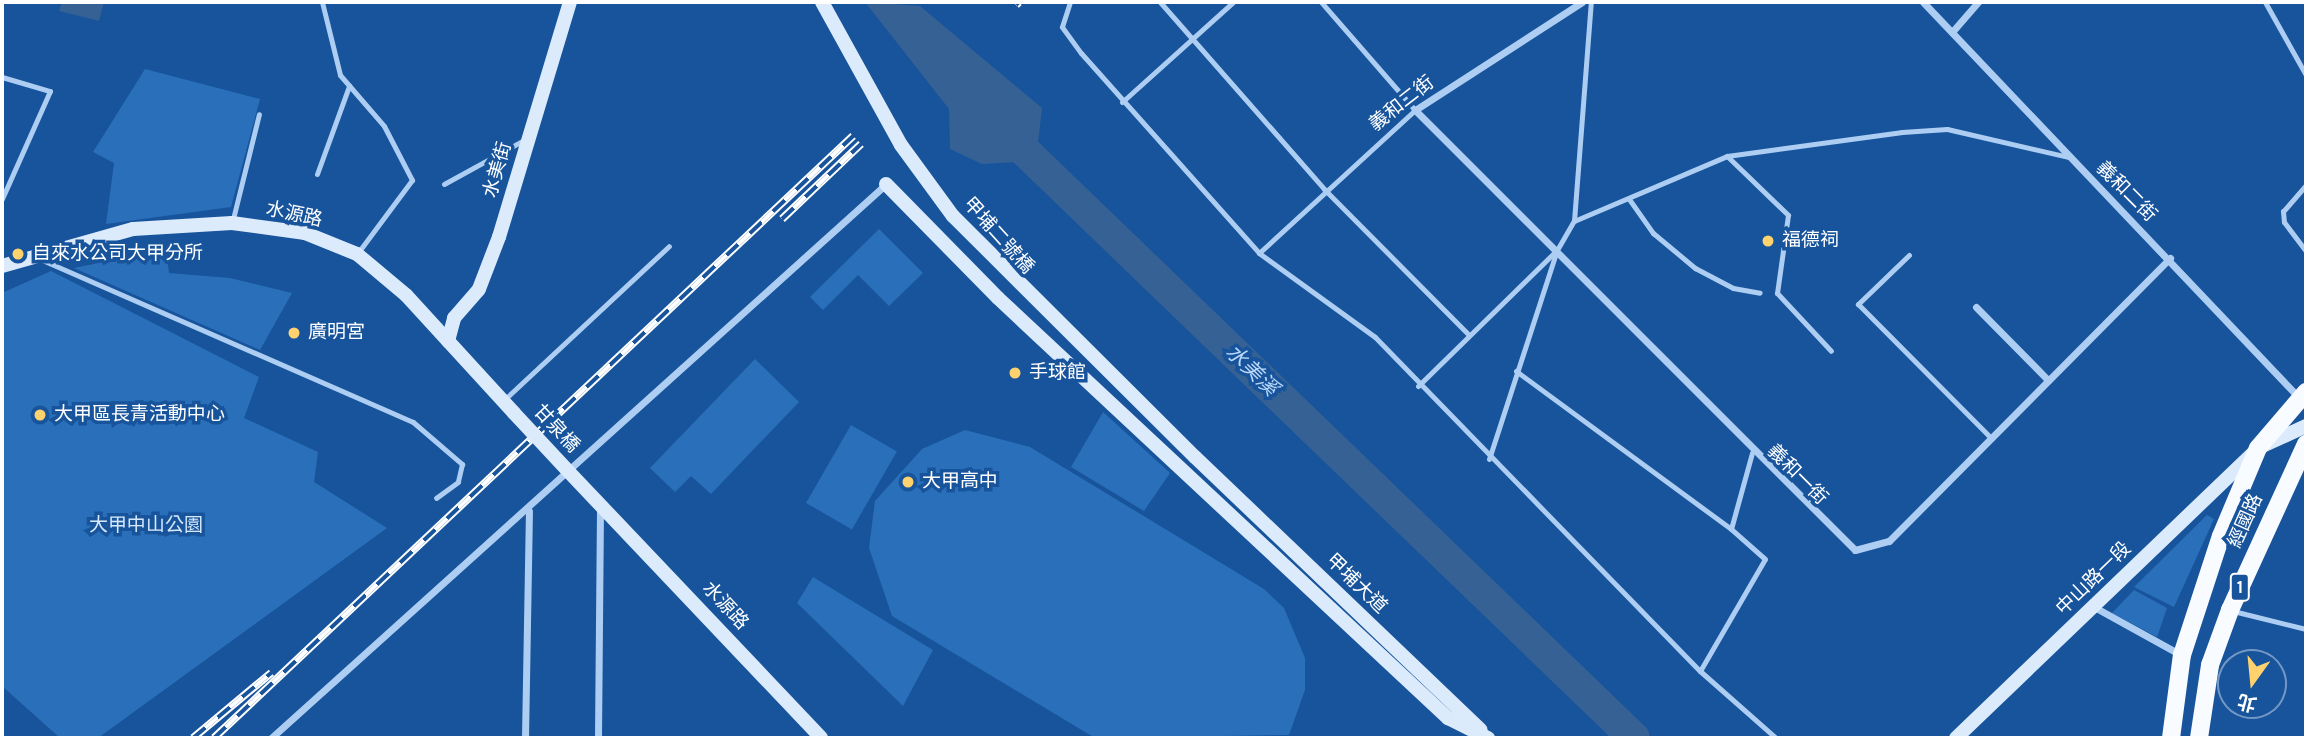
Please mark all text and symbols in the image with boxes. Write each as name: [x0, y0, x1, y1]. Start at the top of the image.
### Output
street label: 義和二街: [1365, 72, 1439, 136]
street label: 水美街: [479, 139, 517, 201]
street label: 義和二街: [2091, 157, 2161, 227]
street label: 甲埔二號橋: [958, 193, 1038, 279]
street label: 水源路: [264, 198, 324, 232]
place label: 福德祠: [1782, 230, 1839, 252]
marker: 福德祠: [1760, 233, 1776, 249]
place label: 自來水公司大甲分所: [32, 243, 203, 265]
marker: 自來水公司大甲分所: [10, 246, 26, 262]
place label: 廣明宮: [308, 322, 365, 344]
marker: 廣明宮: [286, 325, 302, 341]
water label: 水美溪: [1221, 339, 1283, 401]
place label: 手球館: [1029, 362, 1086, 384]
marker: 手球館: [1007, 365, 1023, 381]
street label: 甘泉橋: [528, 400, 584, 458]
place label: 大甲區長青活動中心: [54, 404, 225, 426]
marker: 大甲區長青活動中心: [32, 407, 48, 423]
street label: 義和一街: [1762, 440, 1832, 510]
place label: 大甲高中: [922, 471, 998, 493]
marker: 大甲高中: [900, 474, 916, 490]
street label: 經國路: [2224, 490, 2268, 552]
park label: 大甲中山公園: [89, 515, 203, 537]
street label: 中山路一段: [2052, 538, 2136, 620]
street label: 甲埔大道: [1321, 549, 1391, 619]
road number: 1: [2230, 572, 2250, 602]
street label: 水源路: [697, 577, 753, 635]
north arrow: [2217, 649, 2287, 719]
text: 北: [2235, 689, 2259, 715]

